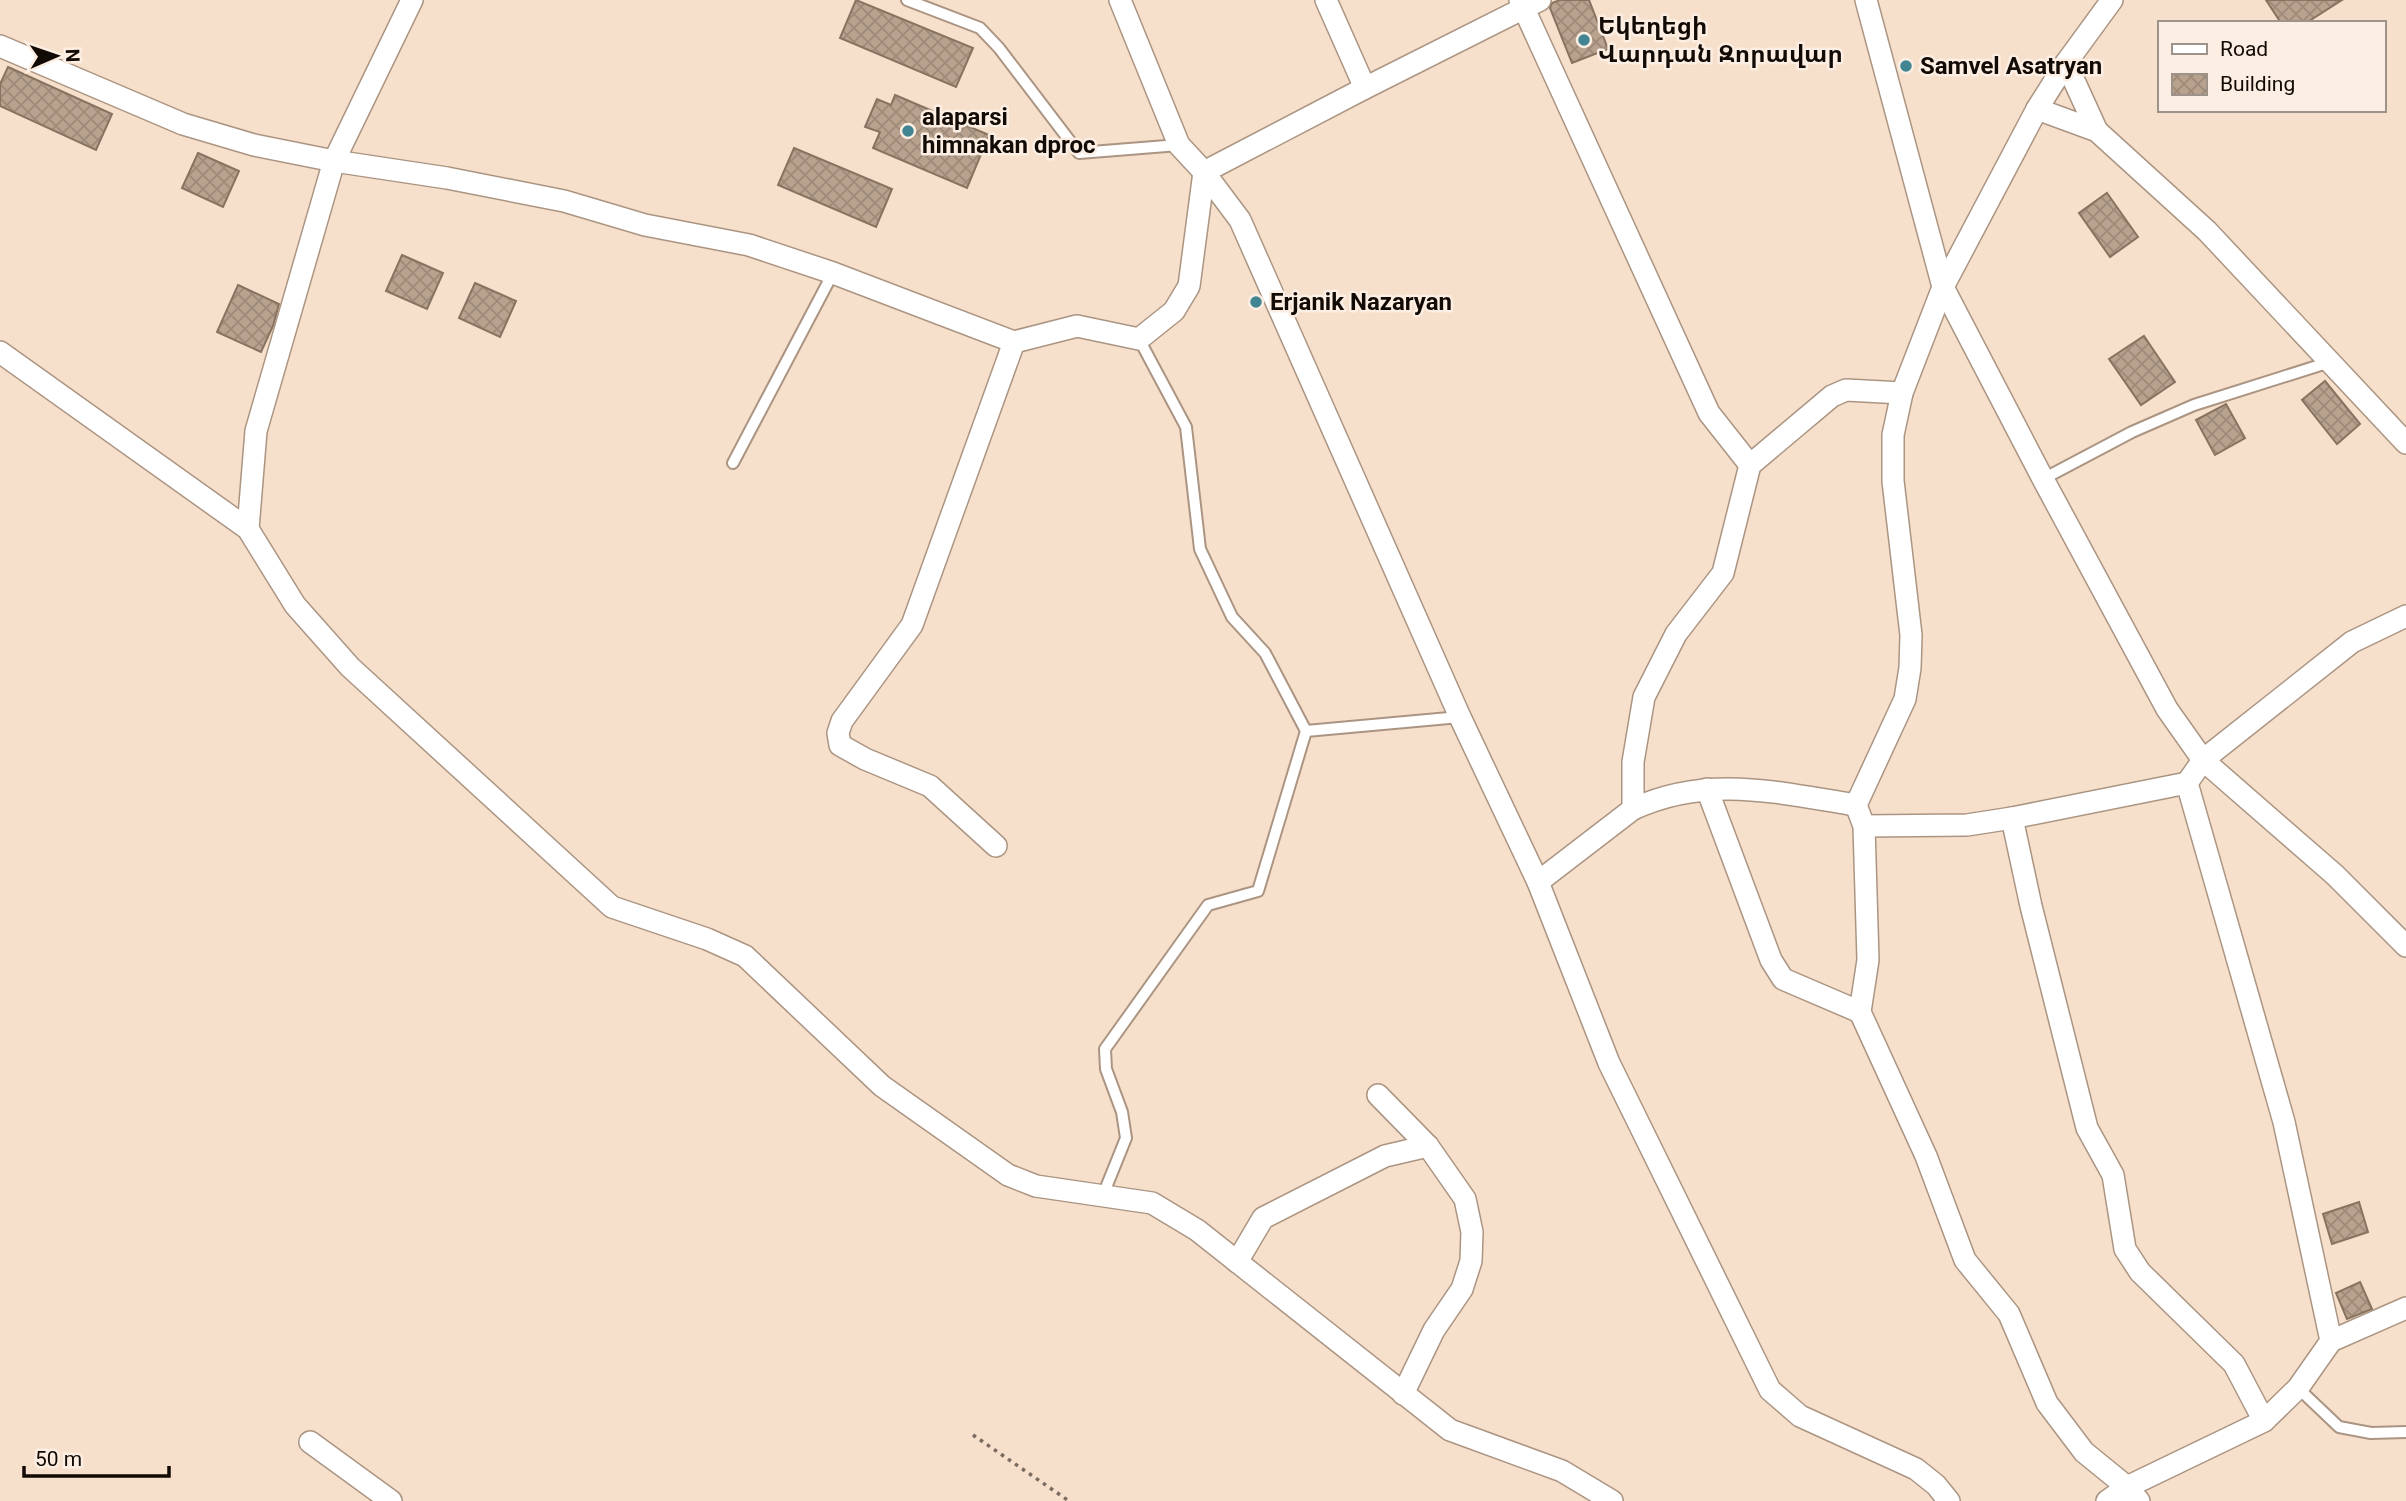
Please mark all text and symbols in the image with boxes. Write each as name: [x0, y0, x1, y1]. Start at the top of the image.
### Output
place label: Եկեղեցի Վարդան Զորավար: [1598, 12, 1843, 68]
north arrow: [21, 21, 91, 91]
legend: [2158, 21, 2385, 112]
marker: Եկեղեցի Վարդան Զորավար: [1576, 32, 1592, 48]
text: Road: [2220, 37, 2268, 61]
text: N: [61, 48, 84, 63]
place label: Samvel Asatryan: [1920, 52, 2102, 80]
marker: Samvel Asatryan: [1898, 58, 1914, 74]
text: Building: [2220, 72, 2295, 96]
place label: alaparsi himnakan dproc: [922, 103, 1095, 159]
marker: alaparsi himnakan dproc: [900, 123, 916, 139]
place label: Erjanik Nazaryan: [1270, 288, 1452, 316]
marker: Erjanik Nazaryan: [1248, 294, 1264, 310]
scale bar: [24, 1434, 170, 1478]
text: 50 m: [35, 1447, 82, 1471]

